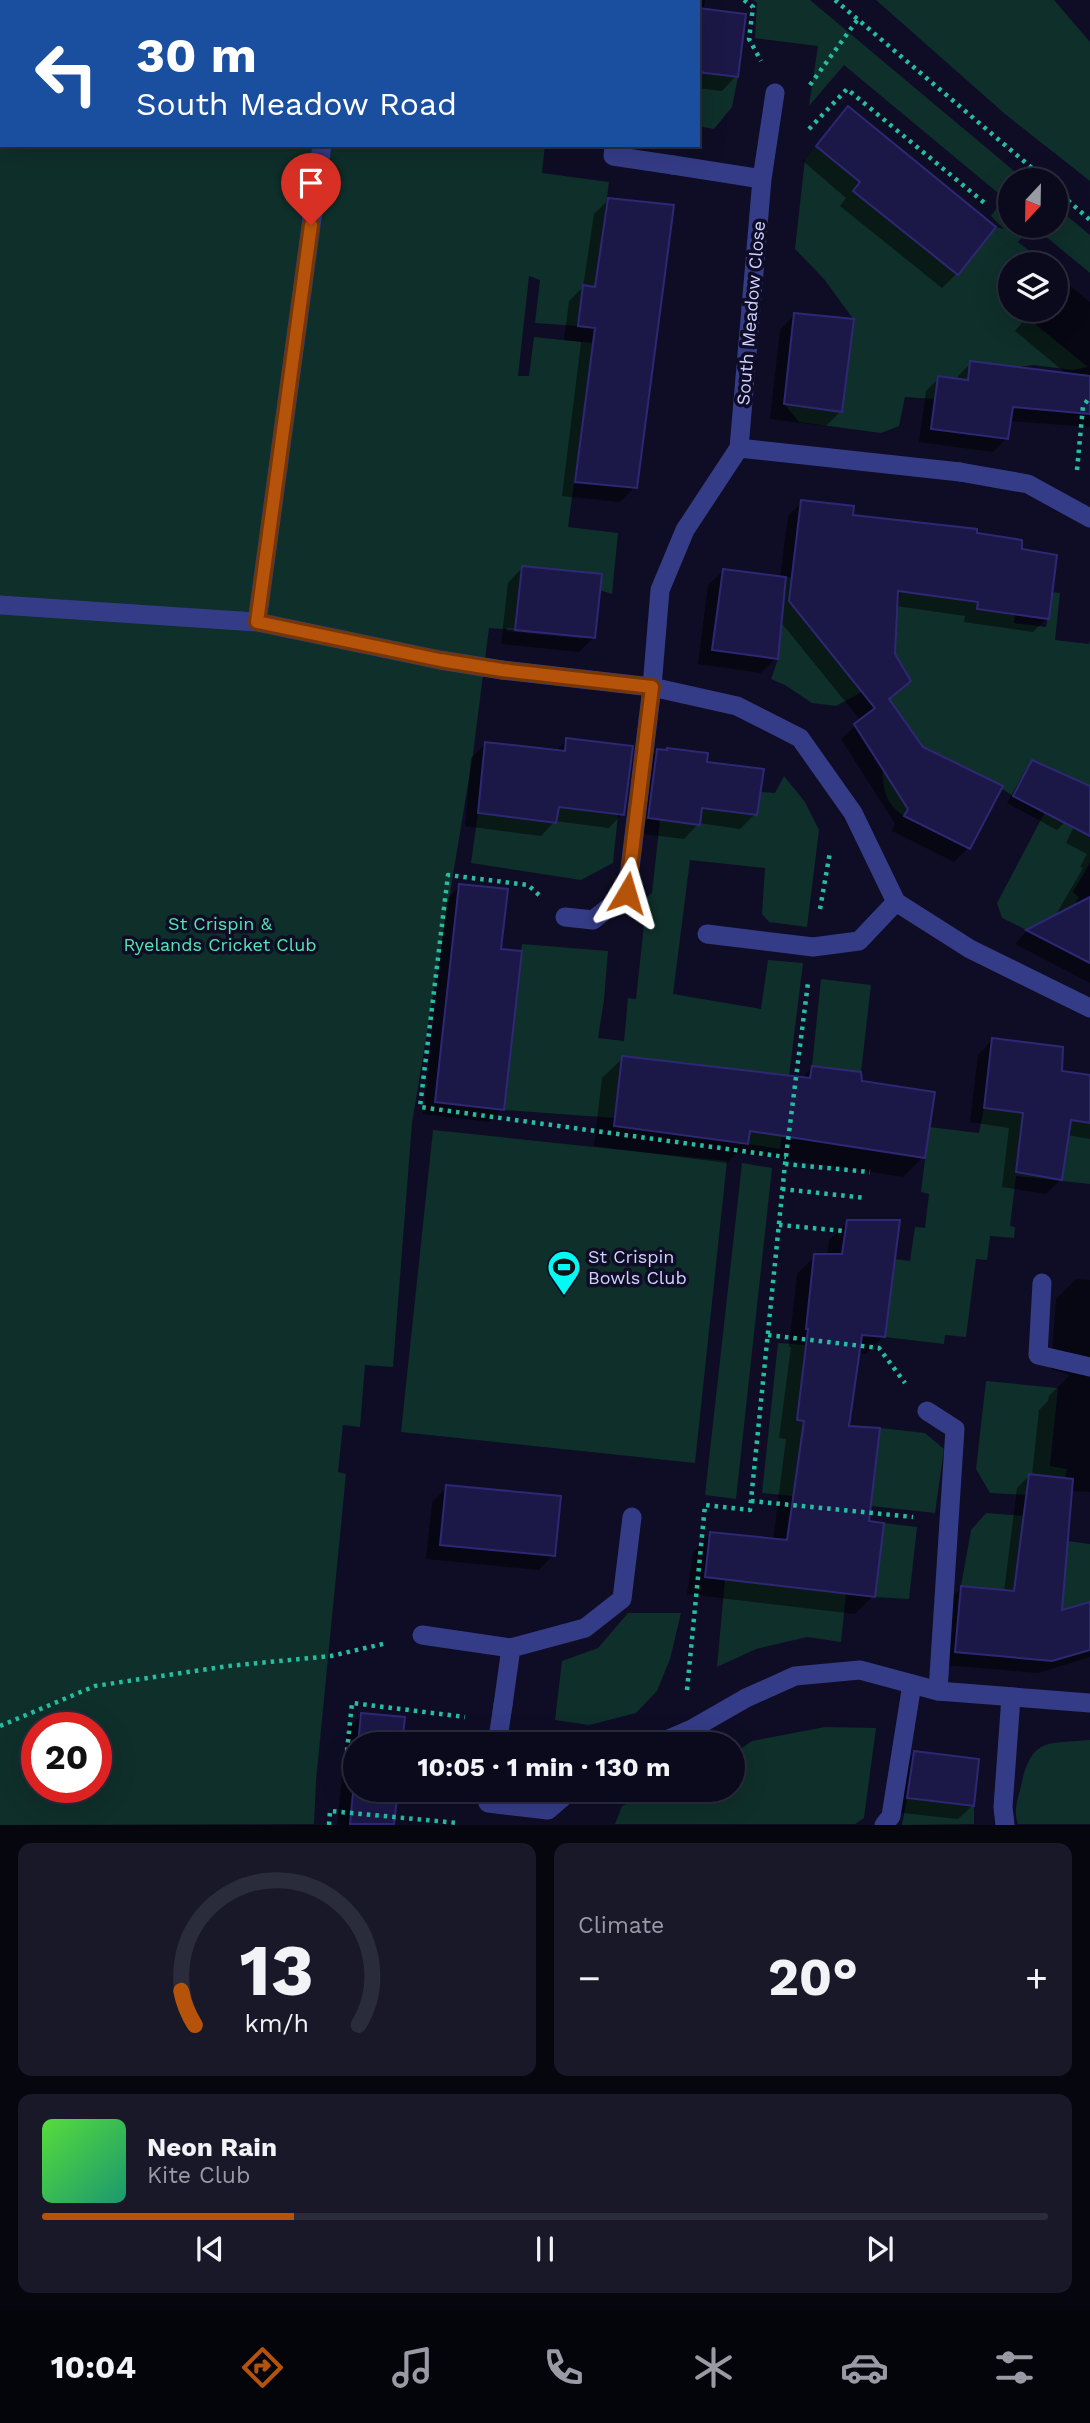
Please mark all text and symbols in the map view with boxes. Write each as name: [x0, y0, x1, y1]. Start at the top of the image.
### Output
text: 30 m: [136, 26, 257, 84]
icon: left: [21, 28, 112, 119]
text: South Meadow Road: [136, 85, 457, 123]
pin: [281, 153, 341, 225]
icon: arrive: [292, 164, 330, 202]
north arrow: [998, 168, 1068, 238]
map controls: [998, 168, 1068, 322]
street label: South Meadow Close: [732, 220, 769, 406]
button: layers: [998, 252, 1068, 322]
position arrow: [590, 856, 664, 930]
park label: St Crispin & Ryelands Cricket Club: [123, 913, 317, 955]
place label: St Crispin Bowls Club: [588, 1246, 687, 1288]
sports icon: St Crispin Bowls Club: [545, 1248, 583, 1297]
speed limit sign: 20: [21, 1712, 112, 1803]
text: 10:05 · 1 min · 130 m: [417, 1752, 671, 1782]
text: Climate: [578, 1912, 664, 1939]
text: 13: [240, 1928, 314, 2014]
text: 20°: [768, 1947, 858, 2008]
text: −: [578, 1956, 601, 2000]
text: +: [1025, 1956, 1048, 2000]
text: km/h: [245, 2009, 309, 2038]
text: Neon Rain: [147, 2132, 277, 2162]
text: Kite Club: [147, 2162, 250, 2189]
icon: previous: [191, 2230, 229, 2268]
icon: pause: [526, 2230, 564, 2268]
icon: next: [861, 2230, 899, 2268]
icon: directions: [238, 2343, 287, 2392]
icon: music: [388, 2343, 437, 2392]
icon: phone: [539, 2343, 588, 2392]
icon: climate: [689, 2343, 738, 2392]
icon: car: [840, 2343, 889, 2392]
icon: filters: [990, 2343, 1039, 2392]
text: 10:04: [51, 2348, 136, 2386]

